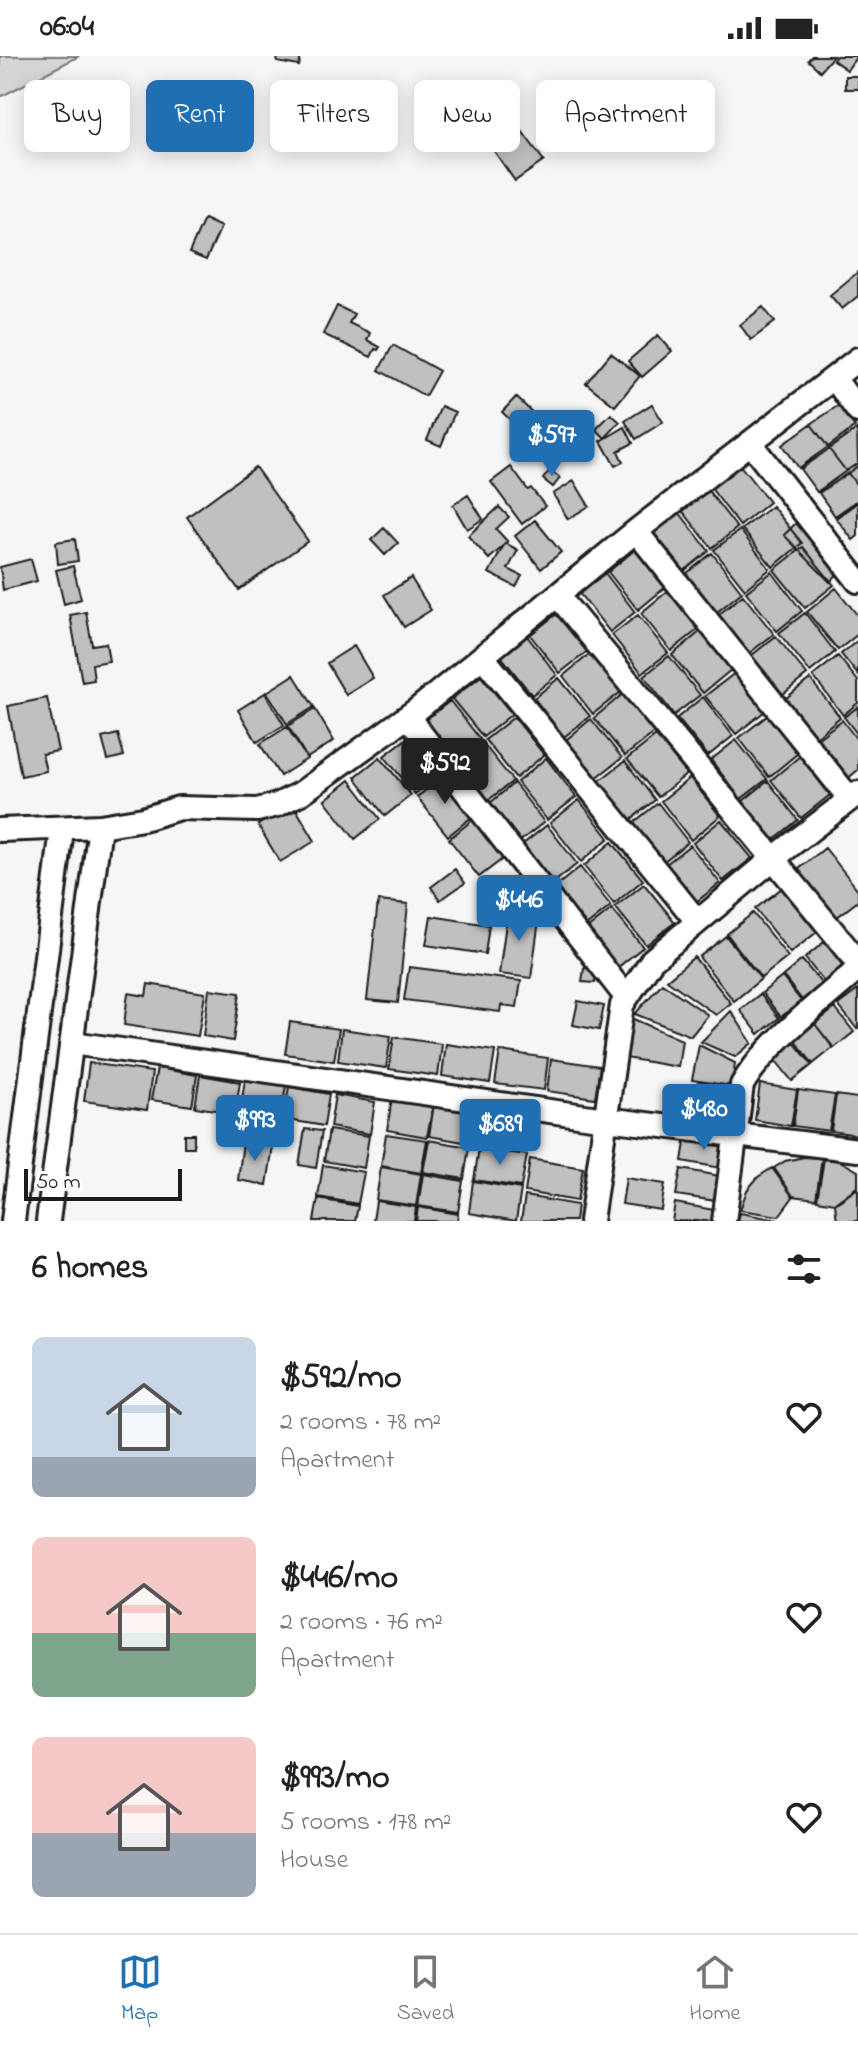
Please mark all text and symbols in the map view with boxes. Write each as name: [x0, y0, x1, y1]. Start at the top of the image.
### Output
text: 06:04: [40, 6, 94, 50]
chip: Buy: [24, 80, 130, 152]
chip: Rent: [146, 80, 254, 152]
chip: Filters: [270, 80, 398, 152]
chip: New: [414, 80, 520, 152]
chip: Apartment: [536, 80, 715, 152]
pin: $597: [505, 410, 599, 478]
text: $597: [527, 417, 577, 455]
pin: $592: [398, 738, 492, 806]
text: $592: [419, 745, 471, 783]
pin: $446: [472, 875, 566, 943]
text: $446: [495, 882, 543, 920]
pin: $480: [657, 1084, 751, 1152]
text: $480: [680, 1091, 728, 1129]
pin: $993: [208, 1095, 302, 1163]
pin: $689: [453, 1099, 547, 1167]
text: $993: [234, 1102, 276, 1140]
text: $689: [478, 1106, 522, 1144]
scale bar: [24, 1165, 182, 1201]
text: 50 m: [36, 1167, 81, 1199]
text: 6 homes: [32, 1244, 148, 1294]
icon: filters: [782, 1247, 826, 1291]
text: $592/mo: [280, 1354, 402, 1404]
icon: home: [96, 1369, 192, 1465]
icon: heart: [782, 1395, 826, 1439]
text: 2 rooms · 78 m²: [280, 1404, 441, 1442]
text: Apartment: [280, 1442, 394, 1480]
text: $446/mo: [280, 1554, 398, 1604]
icon: home: [96, 1569, 192, 1665]
icon: heart: [782, 1595, 826, 1639]
text: 2 rooms · 76 m²: [280, 1604, 443, 1642]
text: Apartment: [280, 1642, 394, 1680]
text: $993/mo: [280, 1754, 390, 1804]
icon: home: [96, 1769, 192, 1865]
icon: heart: [782, 1795, 826, 1839]
text: 5 rooms · 178 m²: [280, 1804, 452, 1842]
text: House: [280, 1842, 348, 1880]
tab: Map: [118, 1950, 162, 2030]
tab: Saved: [397, 1950, 454, 2030]
tab: Home: [689, 1950, 740, 2030]

